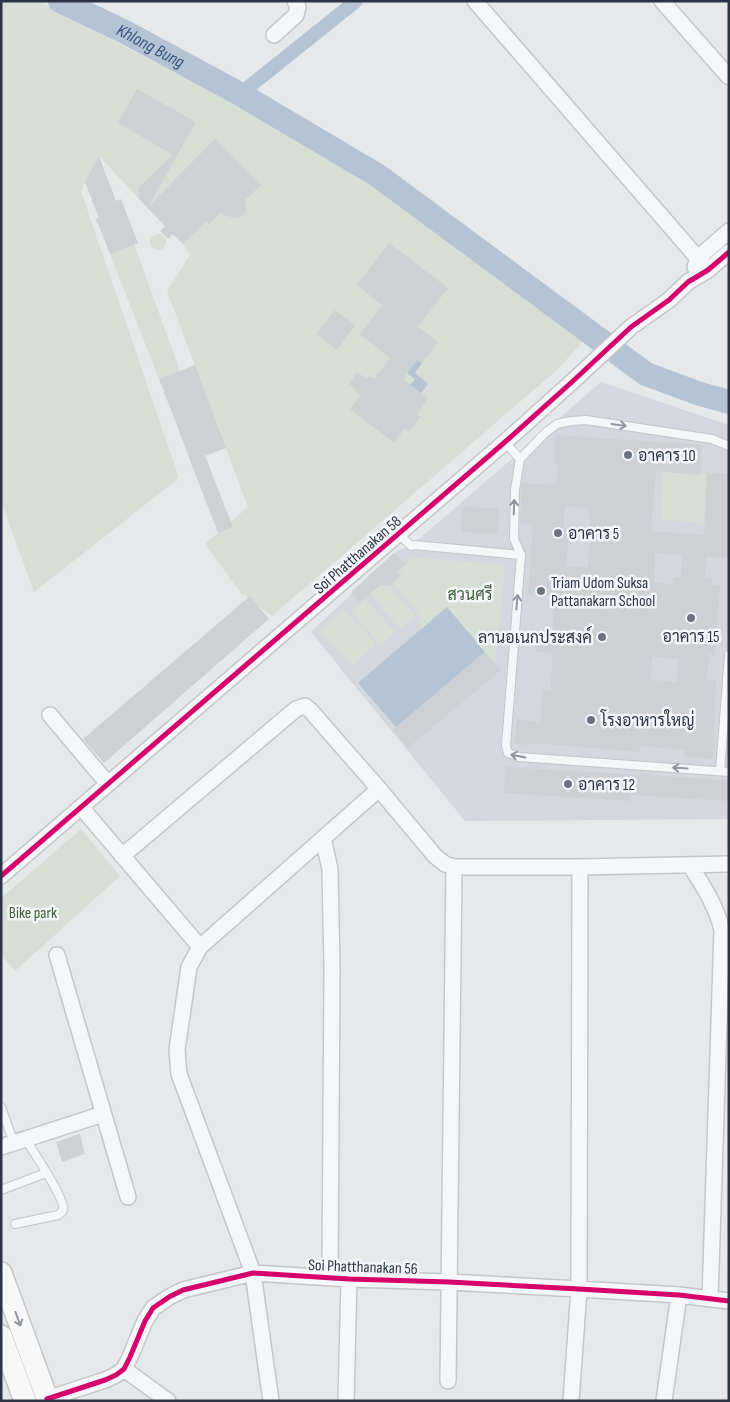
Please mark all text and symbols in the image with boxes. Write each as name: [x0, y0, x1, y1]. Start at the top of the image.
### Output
water label: Khlong Bung: [113, 20, 188, 73]
one-way arrow: [611, 420, 627, 430]
place label: อาคาร 10: [638, 447, 696, 466]
marker: อาคาร 10: [622, 449, 634, 461]
one-way arrow: [510, 499, 519, 515]
street label: Soi Phatthanakan 58: [310, 512, 406, 598]
place label: อาคาร 5: [568, 525, 619, 544]
marker: อาคาร 5: [552, 527, 564, 539]
place label: Triam Udom Suksa Pattanakarn School: [551, 574, 655, 611]
park label: สวนศรี: [447, 583, 493, 605]
marker: Triam Udom Suksa Pattanakarn School: [535, 585, 547, 597]
one-way arrow: [512, 595, 522, 611]
marker: อาคาร 15: [685, 612, 697, 624]
place label: ลานอเนกประสงค์: [478, 625, 592, 648]
place label: อาคาร 15: [663, 628, 719, 647]
marker: ลานอเนกประสงค์: [596, 631, 608, 643]
place label: โรงอาหารใหญ่: [600, 709, 694, 731]
marker: โรงอาหารใหญ่: [585, 714, 597, 726]
one-way arrow: [511, 751, 527, 760]
one-way arrow: [672, 764, 688, 773]
place label: อาคาร 12: [578, 776, 635, 795]
marker: อาคาร 12: [562, 778, 574, 790]
park label: Bike park: [9, 904, 57, 923]
street label: Soi Phatthanakan 56: [308, 1256, 418, 1279]
one-way arrow: [14, 1311, 23, 1326]

